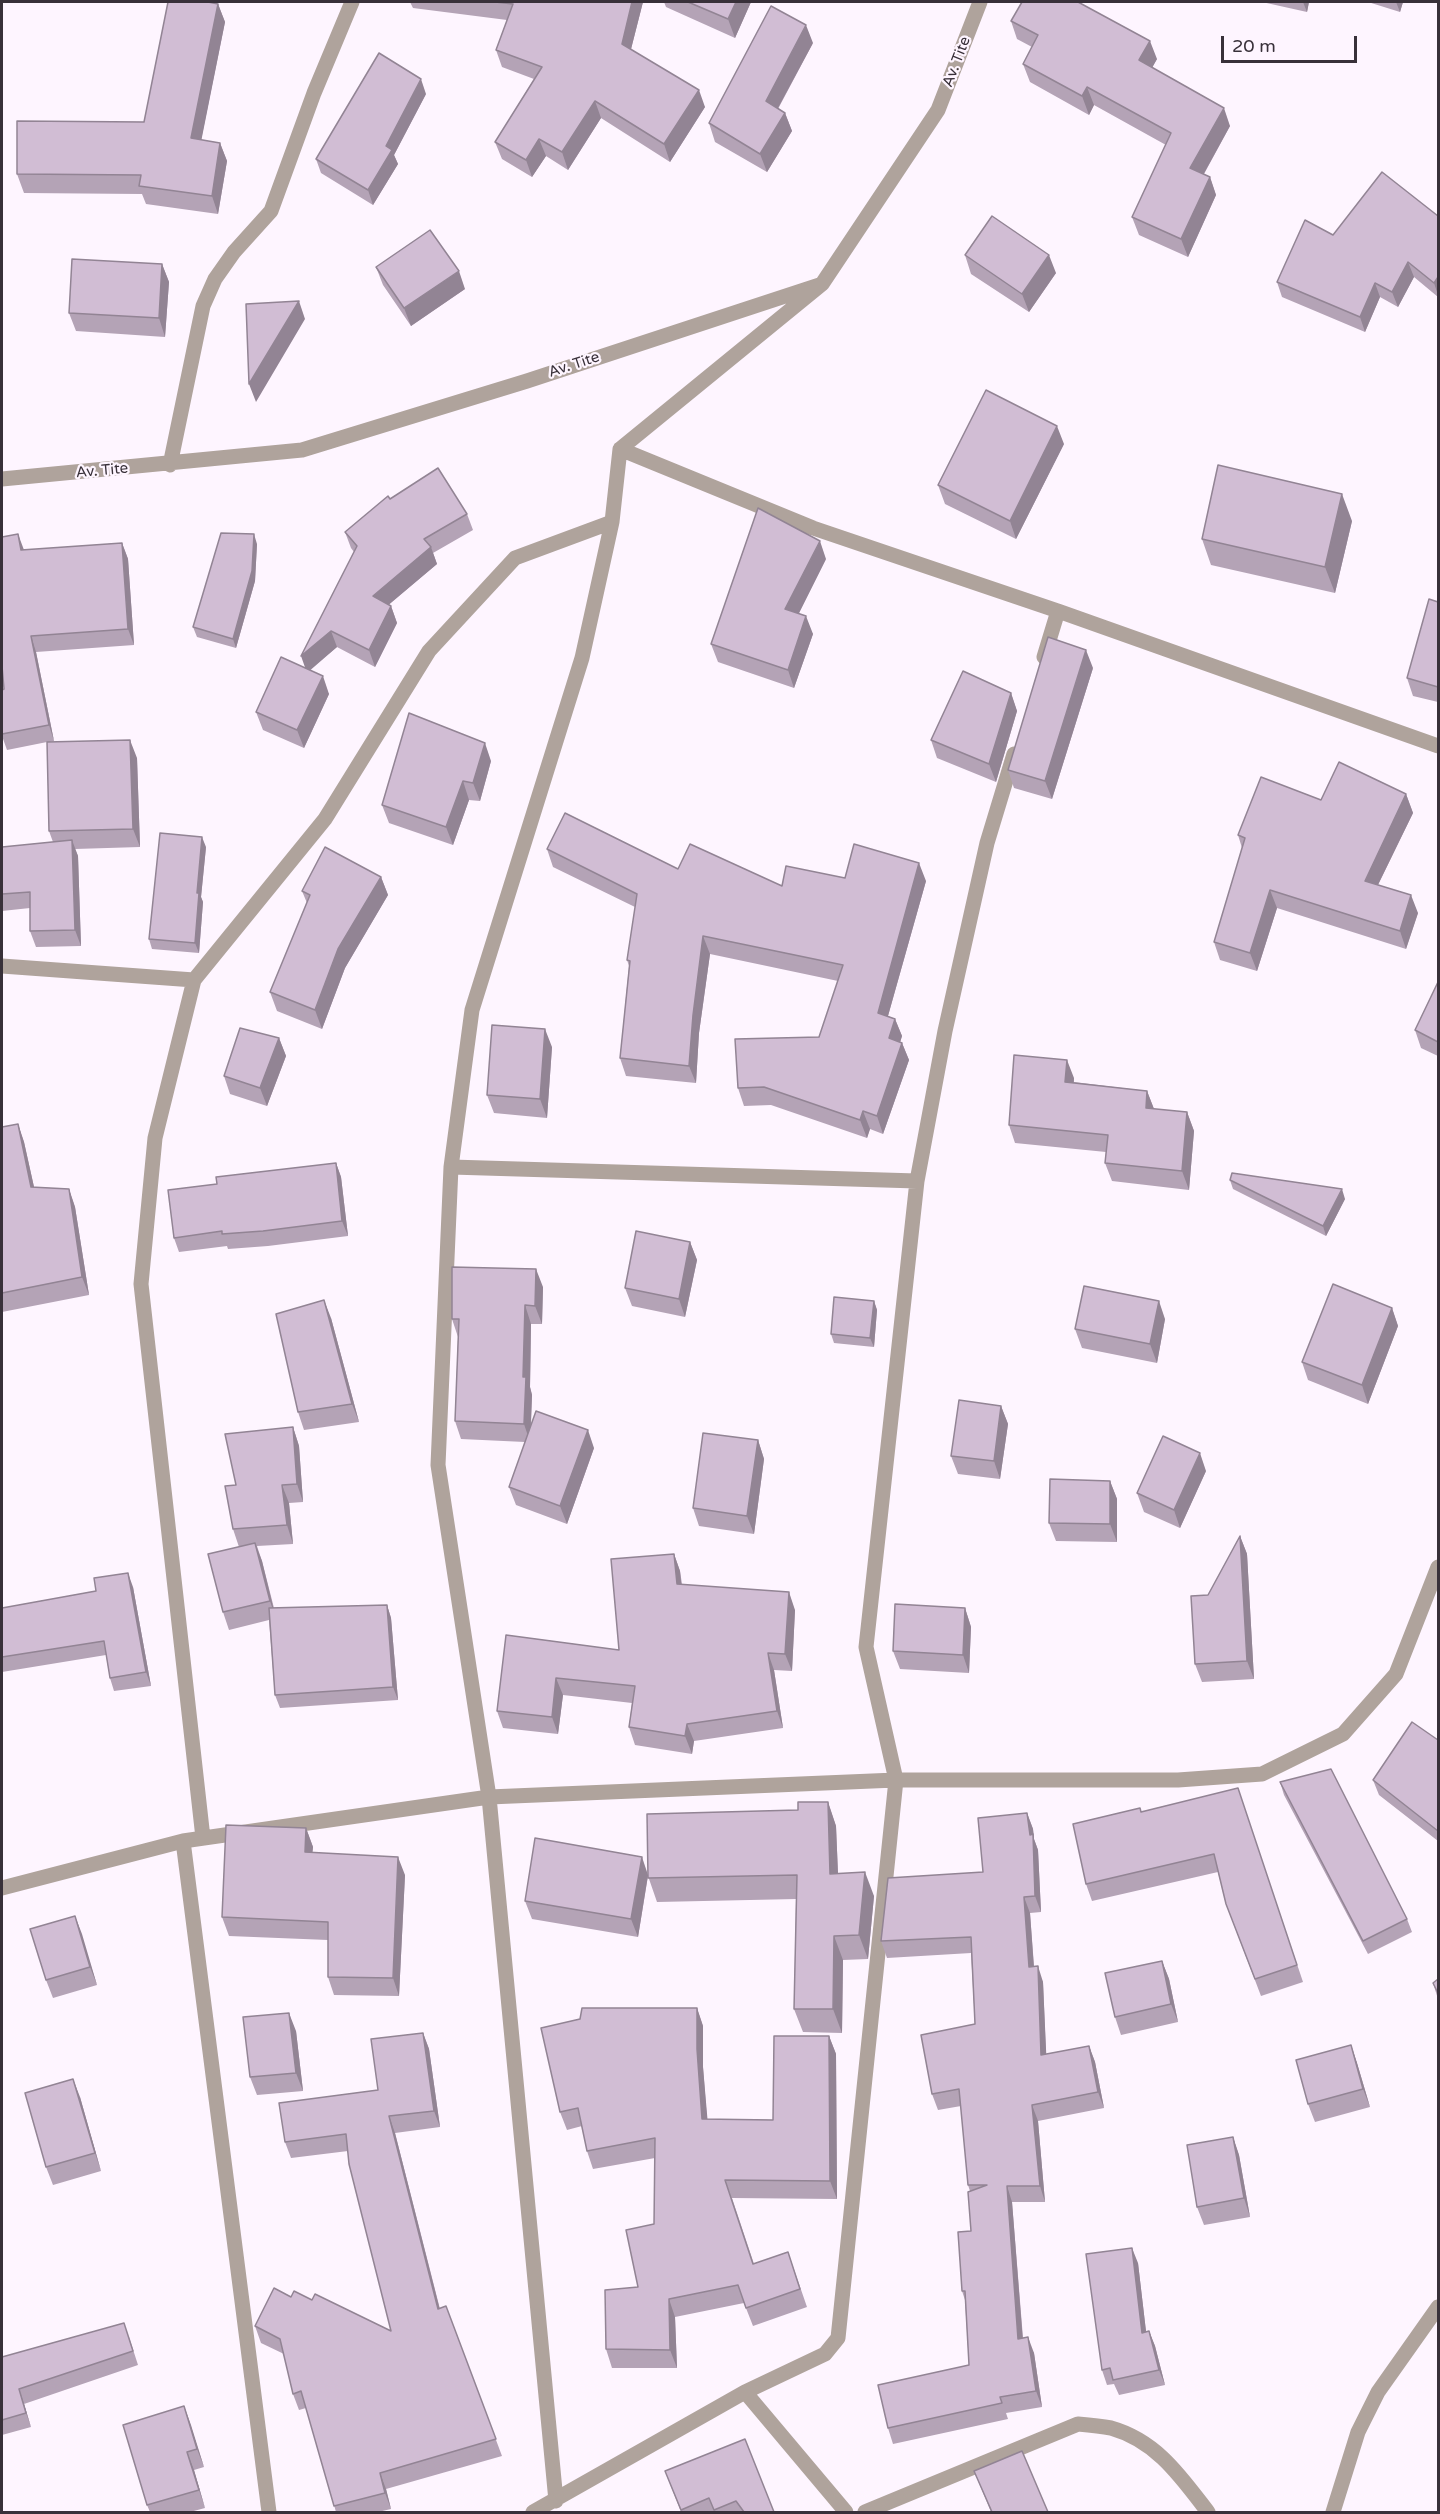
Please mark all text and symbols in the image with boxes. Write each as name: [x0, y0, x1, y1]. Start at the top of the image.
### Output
scale bar: [1224, 24, 1360, 62]
street label: Av. Tite: [939, 34, 975, 90]
text: 20 m: [1232, 35, 1276, 57]
street label: Av. Tite: [546, 348, 602, 382]
street label: Av. Tite: [75, 460, 129, 482]

